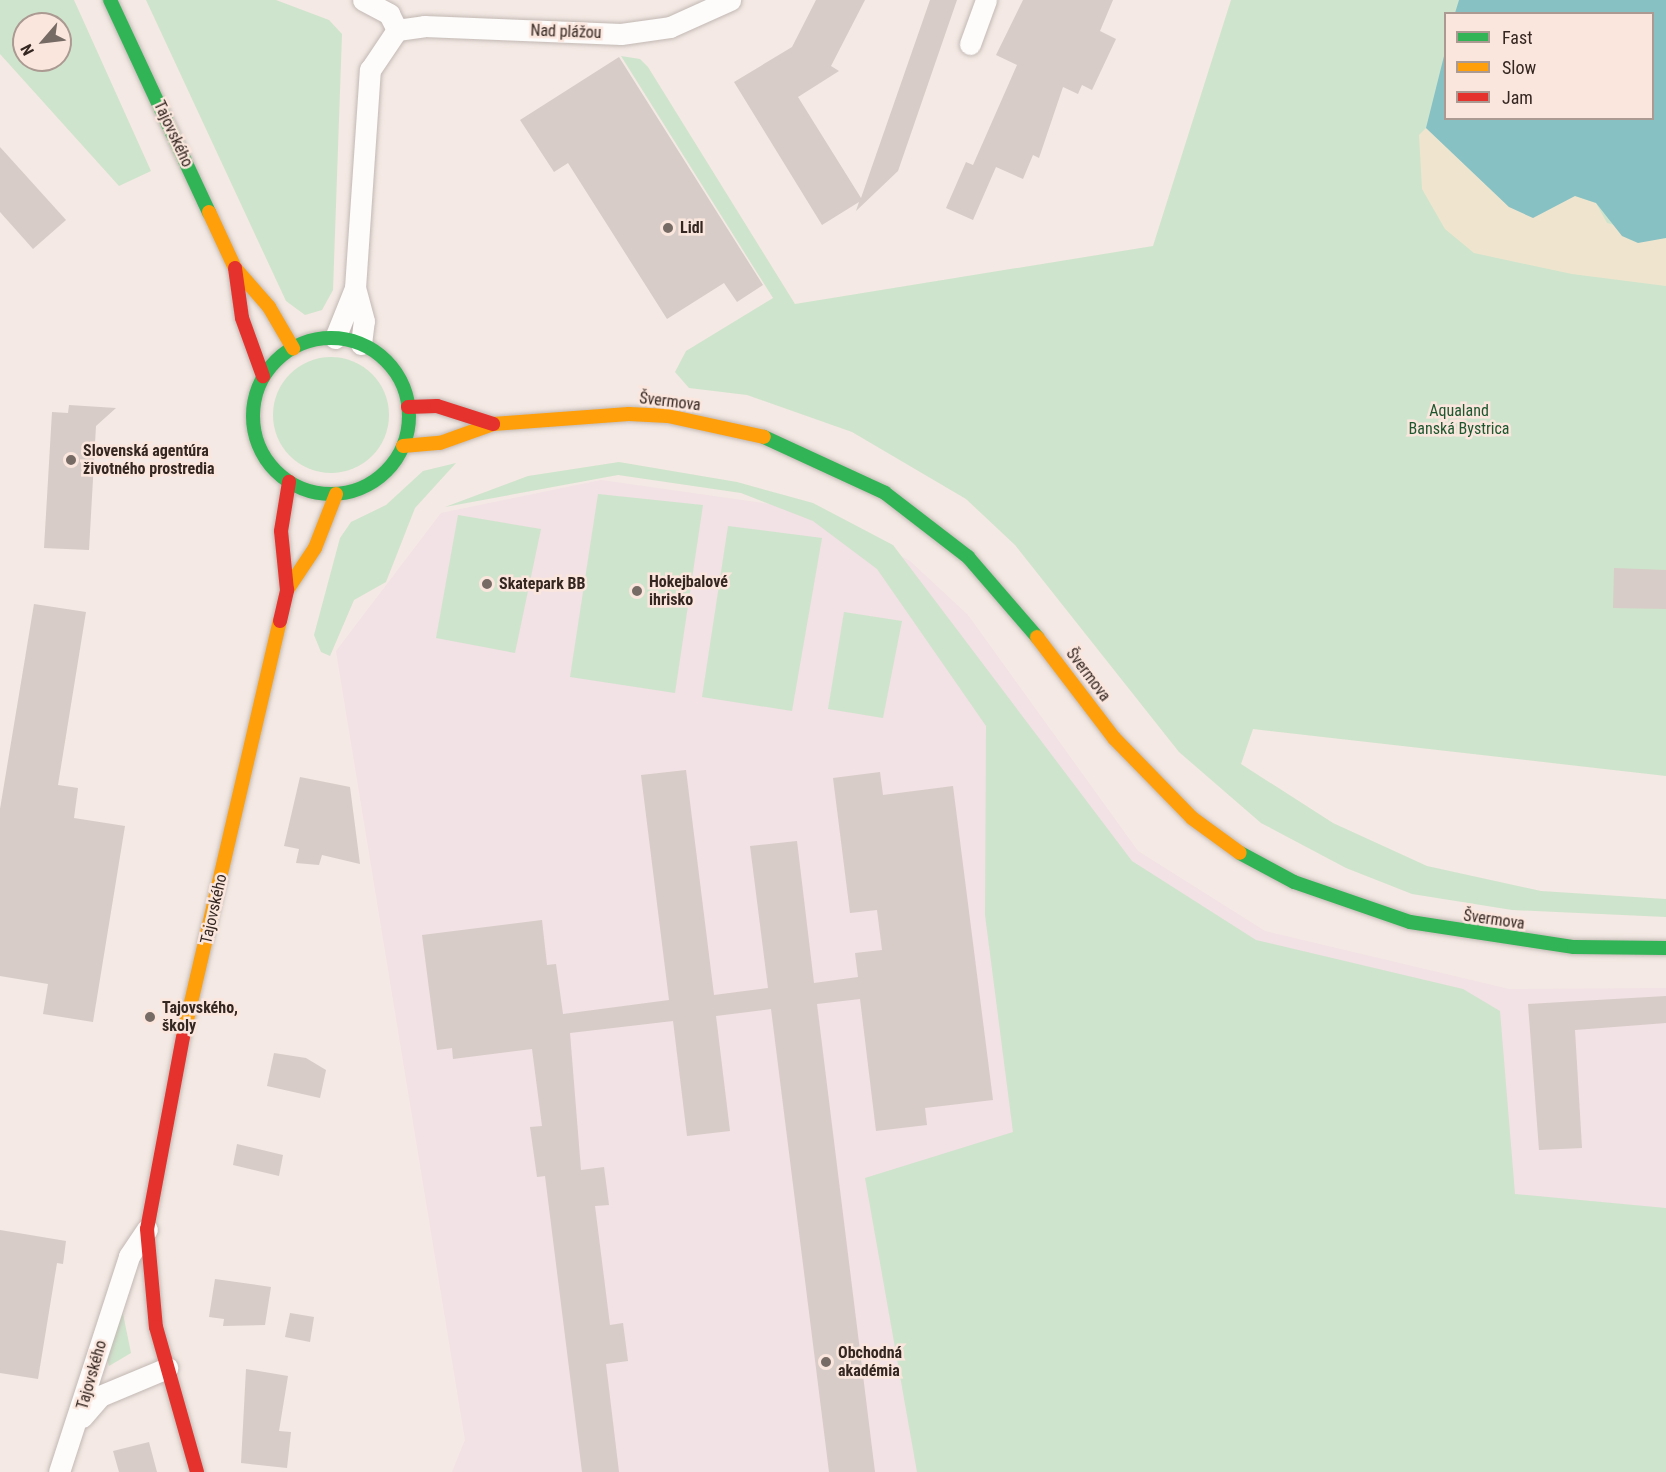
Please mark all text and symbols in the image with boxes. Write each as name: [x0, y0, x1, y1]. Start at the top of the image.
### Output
north arrow: [12, 12, 72, 72]
legend: [1444, 12, 1654, 120]
street label: Nad plážou: [530, 21, 602, 43]
text: Fast: [1502, 27, 1533, 48]
text: N: [17, 41, 38, 59]
text: Slow: [1502, 57, 1536, 78]
text: Jam: [1502, 87, 1533, 108]
street label: Tajovského: [149, 98, 197, 170]
place label: Lidl: [680, 218, 704, 238]
marker: Lidl: [661, 221, 675, 235]
street label: Švermova: [638, 389, 702, 415]
park label: Aqualand Banská Bystrica: [1408, 401, 1510, 439]
place label: Slovenská agentúra životného prostredia: [83, 441, 215, 479]
marker: Slovenská agentúra životného prostredia: [64, 453, 78, 467]
place label: Hokejbalové ihrisko: [649, 572, 728, 610]
place label: Skatepark BB: [499, 574, 585, 594]
marker: Skatepark BB: [480, 577, 494, 591]
marker: Hokejbalové ihrisko: [630, 584, 644, 598]
street label: Švermova: [1062, 645, 1114, 705]
street label: Tajovského: [197, 872, 231, 946]
street label: Švermova: [1462, 906, 1526, 934]
place label: Tajovského, školy: [162, 998, 238, 1036]
marker: Tajovského, školy: [143, 1010, 157, 1024]
street label: Tajovského: [73, 1338, 111, 1412]
place label: Obchodná akadémia: [838, 1343, 902, 1381]
marker: Obchodná akadémia: [819, 1355, 833, 1369]

